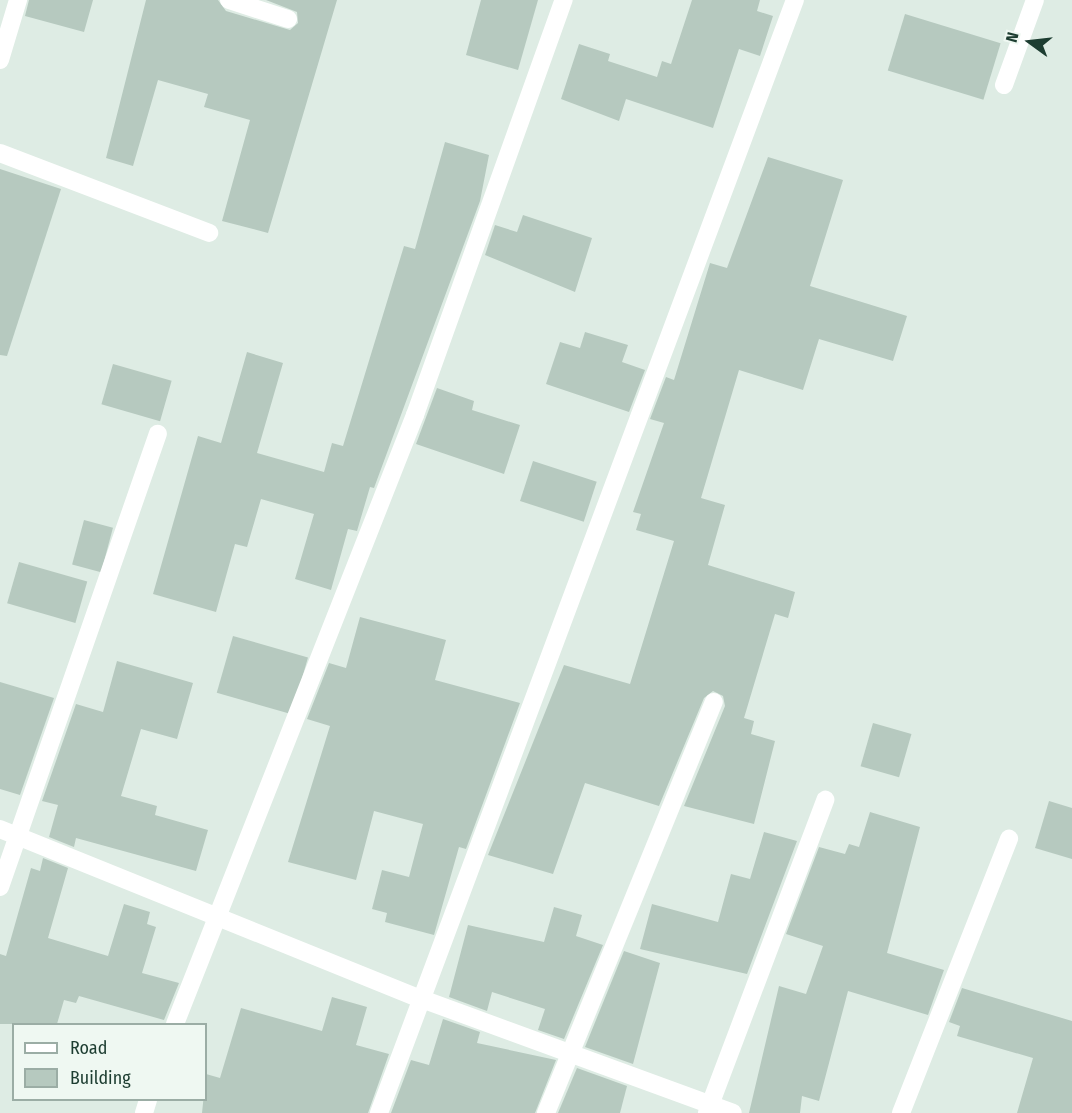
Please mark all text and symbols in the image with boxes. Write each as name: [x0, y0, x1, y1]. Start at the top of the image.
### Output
north arrow: [1000, 12, 1060, 72]
text: N: [1002, 30, 1023, 44]
legend: [12, 1023, 207, 1101]
text: Road: [70, 1037, 107, 1059]
text: Building: [70, 1067, 131, 1089]

